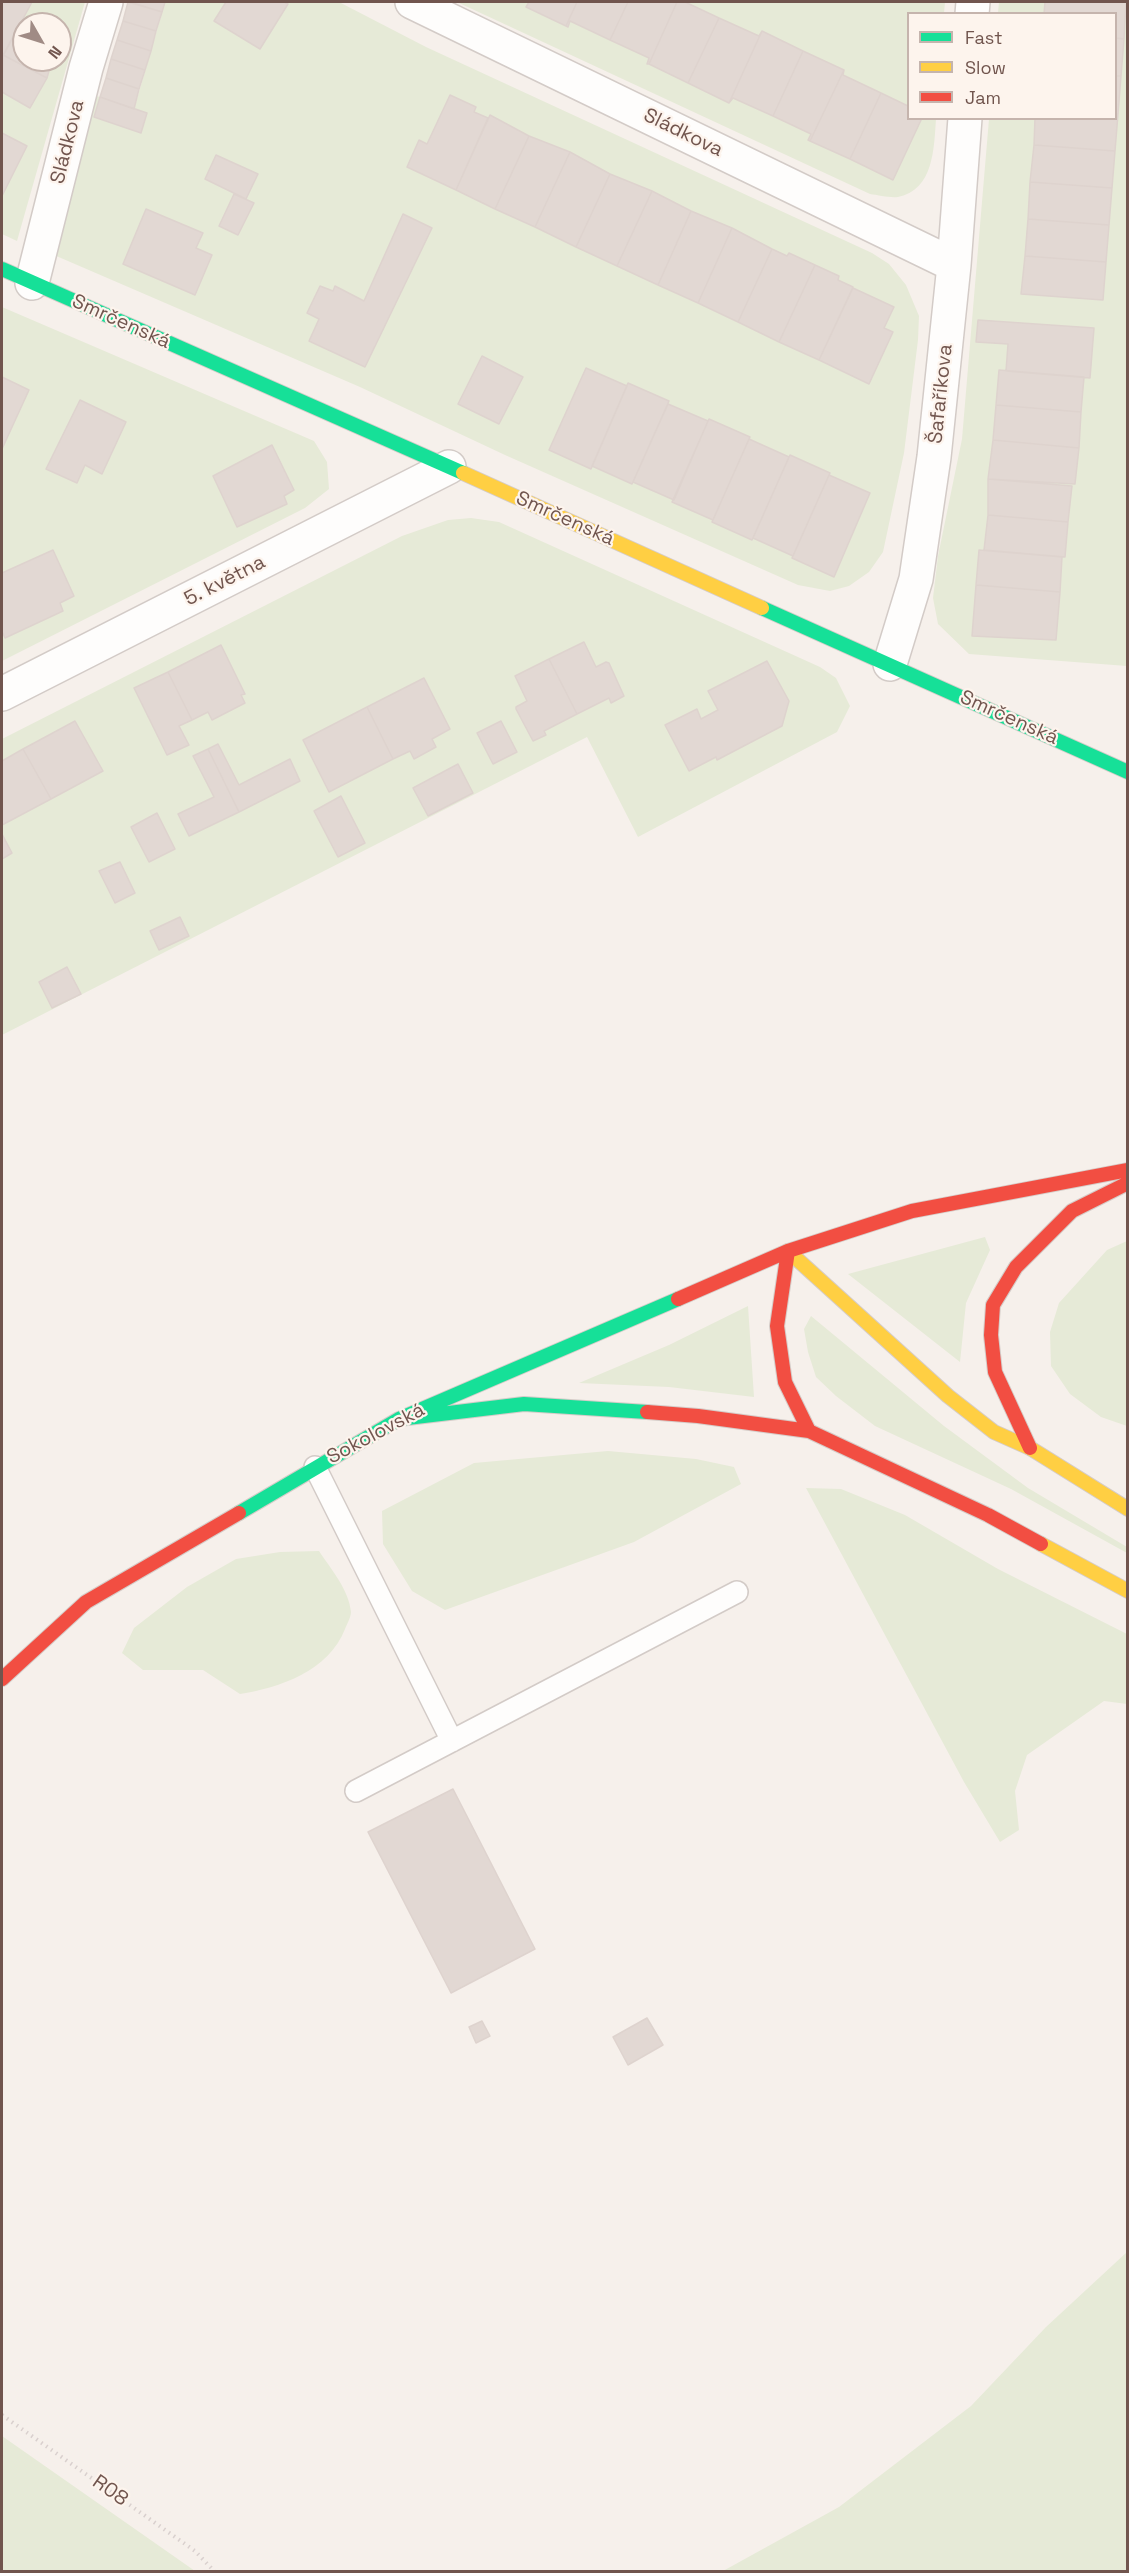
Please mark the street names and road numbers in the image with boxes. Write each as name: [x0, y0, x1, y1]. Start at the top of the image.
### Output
street label: Sládkova: [46, 98, 90, 186]
street label: Sládkova: [639, 103, 727, 163]
street label: Smrčenská: [68, 290, 174, 354]
street label: Šafaříkova: [924, 343, 958, 445]
street label: Smrčenská: [512, 487, 618, 551]
street label: 5. května: [180, 550, 270, 612]
street label: Smrčenská: [956, 686, 1062, 750]
street label: Sokolovská: [323, 1398, 429, 1470]
street label: R08: [88, 2470, 132, 2512]

